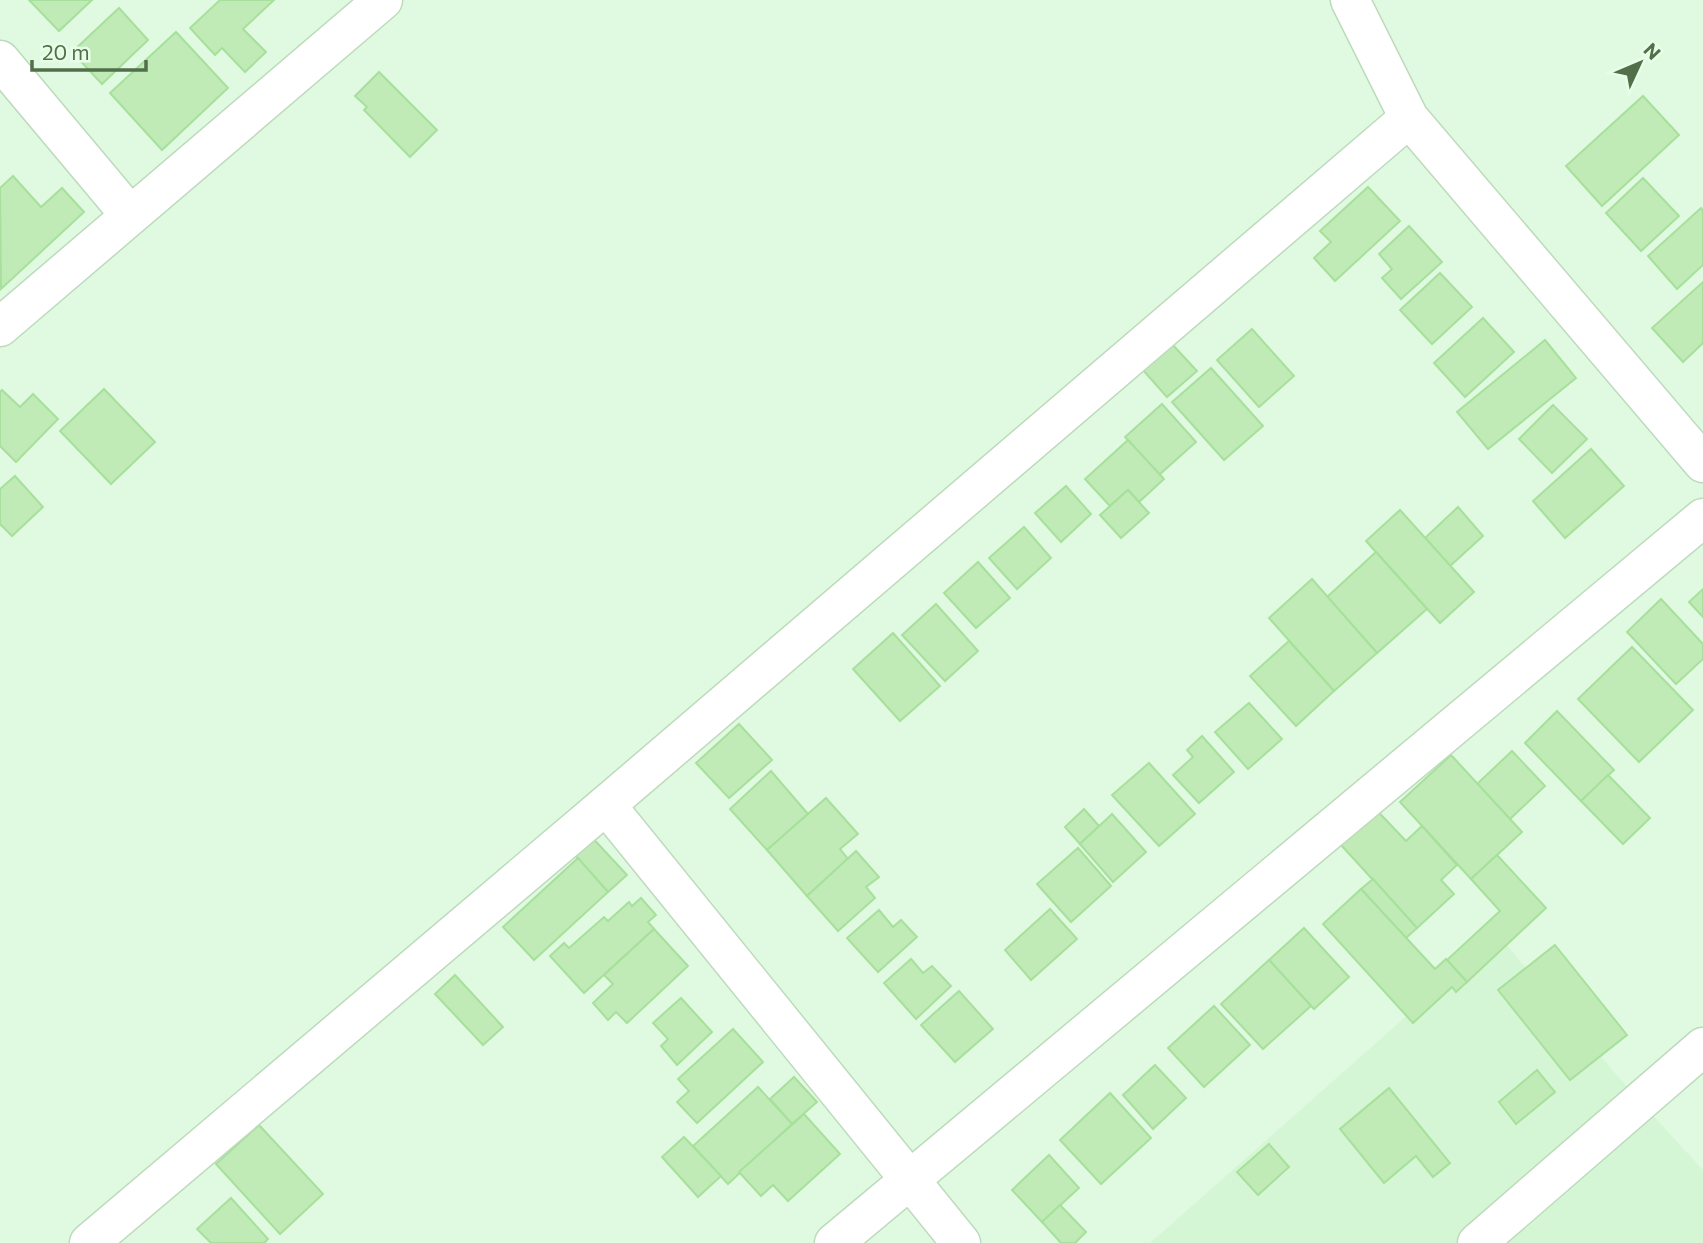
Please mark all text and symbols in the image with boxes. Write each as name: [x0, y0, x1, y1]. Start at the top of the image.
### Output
scale bar: [32, 28, 145, 72]
north arrow: [1605, 28, 1675, 98]
text: N: [1639, 38, 1666, 64]
text: 20 m: [42, 39, 90, 64]

